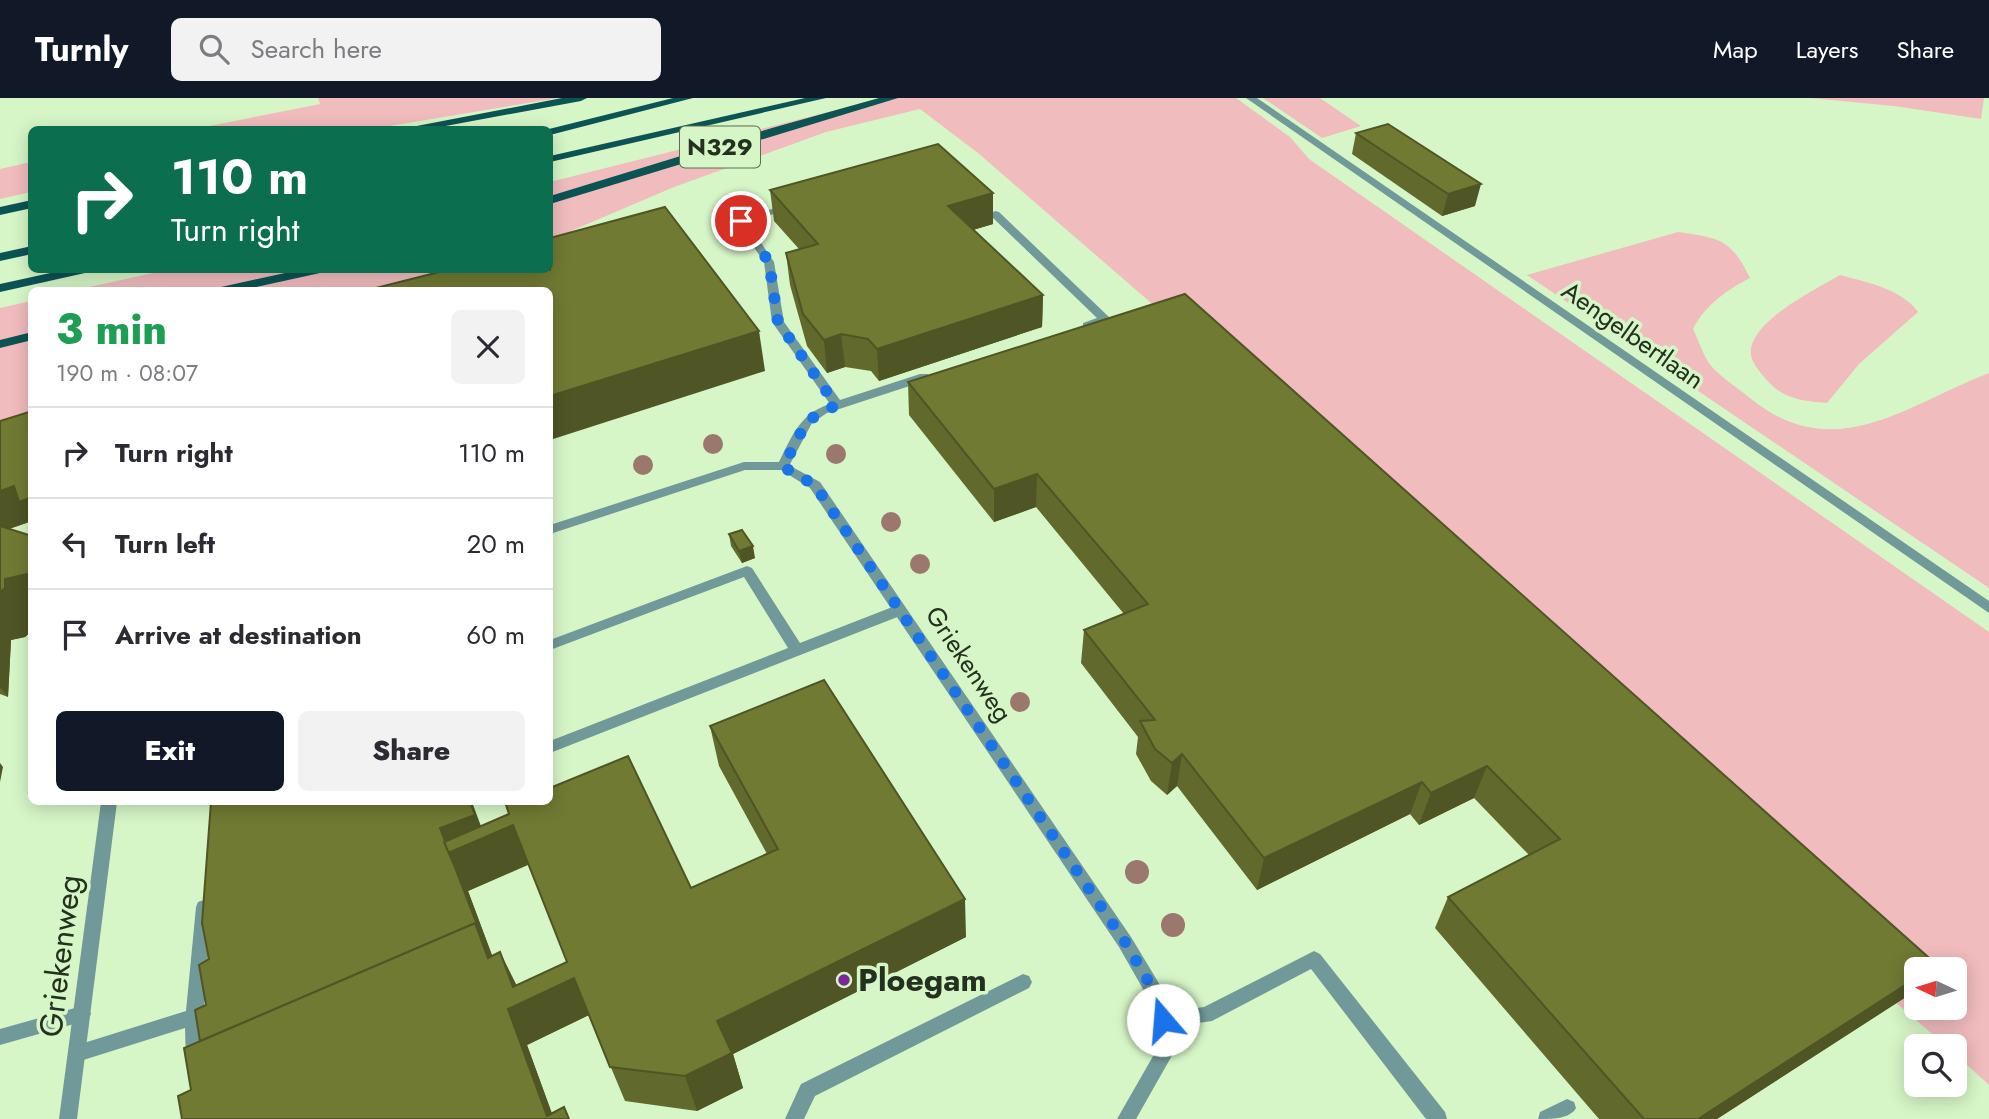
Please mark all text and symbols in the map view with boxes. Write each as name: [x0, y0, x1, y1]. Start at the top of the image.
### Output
search box: [171, 18, 661, 81]
text: Turnly: [35, 26, 129, 73]
icon: search: [195, 30, 233, 68]
text: Search here: [251, 30, 382, 68]
text: Map: [1713, 32, 1758, 67]
text: Layers: [1796, 32, 1858, 67]
text: Share: [1896, 32, 1954, 67]
road number: N329: [680, 126, 760, 168]
text: 110 m: [171, 142, 308, 212]
icon: right: [56, 154, 147, 245]
pin: [711, 191, 771, 251]
icon: arrive: [722, 202, 760, 240]
text: Turn right: [171, 207, 300, 253]
street label: Aengelbertlaan: [1554, 272, 1712, 398]
text: 3 min: [56, 299, 167, 360]
button: close: [451, 310, 525, 384]
text: 190 m · 08:07: [56, 356, 198, 390]
icon: right: [56, 434, 94, 472]
text: Turn right: [115, 434, 233, 472]
text: 110 m: [458, 434, 525, 472]
icon: left: [56, 525, 94, 563]
text: Turn left: [115, 525, 215, 563]
text: 20 m: [467, 525, 525, 563]
street label: Griekenweg: [916, 598, 1022, 730]
icon: arrive: [56, 616, 94, 654]
text: Arrive at destination: [115, 616, 362, 654]
text: 60 m: [466, 616, 525, 654]
button: Exit: [56, 711, 284, 791]
button: Share: [298, 711, 525, 791]
street label: Griekenweg: [27, 872, 93, 1040]
place label: Ploegam: [858, 957, 987, 1003]
north arrow: [1904, 957, 1967, 1020]
map controls: [1904, 957, 1967, 1097]
marker: Ploegam: [836, 972, 852, 988]
position arrow: [1126, 983, 1200, 1057]
button: search: [1904, 1034, 1967, 1097]

